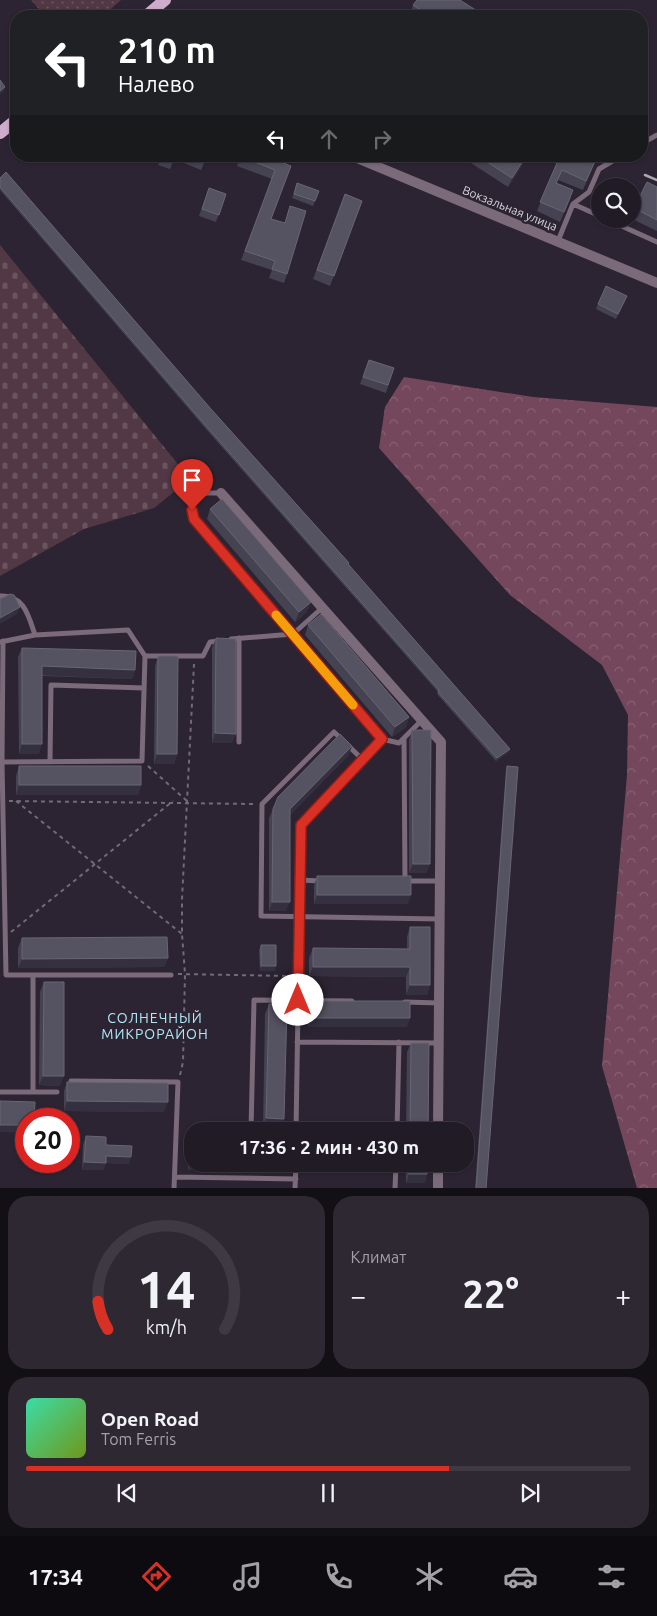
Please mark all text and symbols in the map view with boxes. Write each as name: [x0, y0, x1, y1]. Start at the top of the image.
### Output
icon: left: [35, 30, 100, 95]
text: 210 m: [118, 30, 216, 70]
text: Налево: [118, 71, 195, 96]
icon: left: [262, 125, 290, 153]
icon: ahead: [315, 125, 343, 153]
icon: right: [368, 125, 396, 153]
map controls: [591, 178, 641, 228]
button: search: [591, 178, 641, 228]
street label: Вокзальная улица: [461, 183, 559, 233]
pin: [171, 459, 213, 510]
icon: arrive: [178, 466, 206, 494]
position arrow: [271, 973, 323, 1025]
district label: СОЛНЕЧНЫЙ МИКРОРАЙОН: [101, 1009, 209, 1042]
speed limit sign: 20: [15, 1108, 80, 1173]
text: 17:36 · 2 мин · 430 m: [239, 1136, 419, 1158]
text: Климат: [351, 1248, 406, 1266]
text: 14: [137, 1260, 196, 1318]
text: 22°: [463, 1273, 519, 1315]
text: −: [351, 1280, 366, 1311]
text: +: [615, 1280, 631, 1311]
text: km/h: [146, 1317, 187, 1337]
text: Open Road: [101, 1408, 199, 1430]
text: Tom Ferris: [101, 1430, 176, 1448]
icon: previous: [113, 1479, 141, 1507]
icon: pause: [314, 1479, 342, 1507]
icon: next: [516, 1479, 544, 1507]
icon: directions: [139, 1559, 174, 1594]
icon: music: [230, 1559, 265, 1594]
icon: phone: [321, 1559, 356, 1594]
icon: climate: [412, 1559, 447, 1594]
icon: car: [503, 1559, 538, 1594]
icon: filters: [594, 1559, 629, 1594]
text: 17:34: [28, 1564, 83, 1589]

